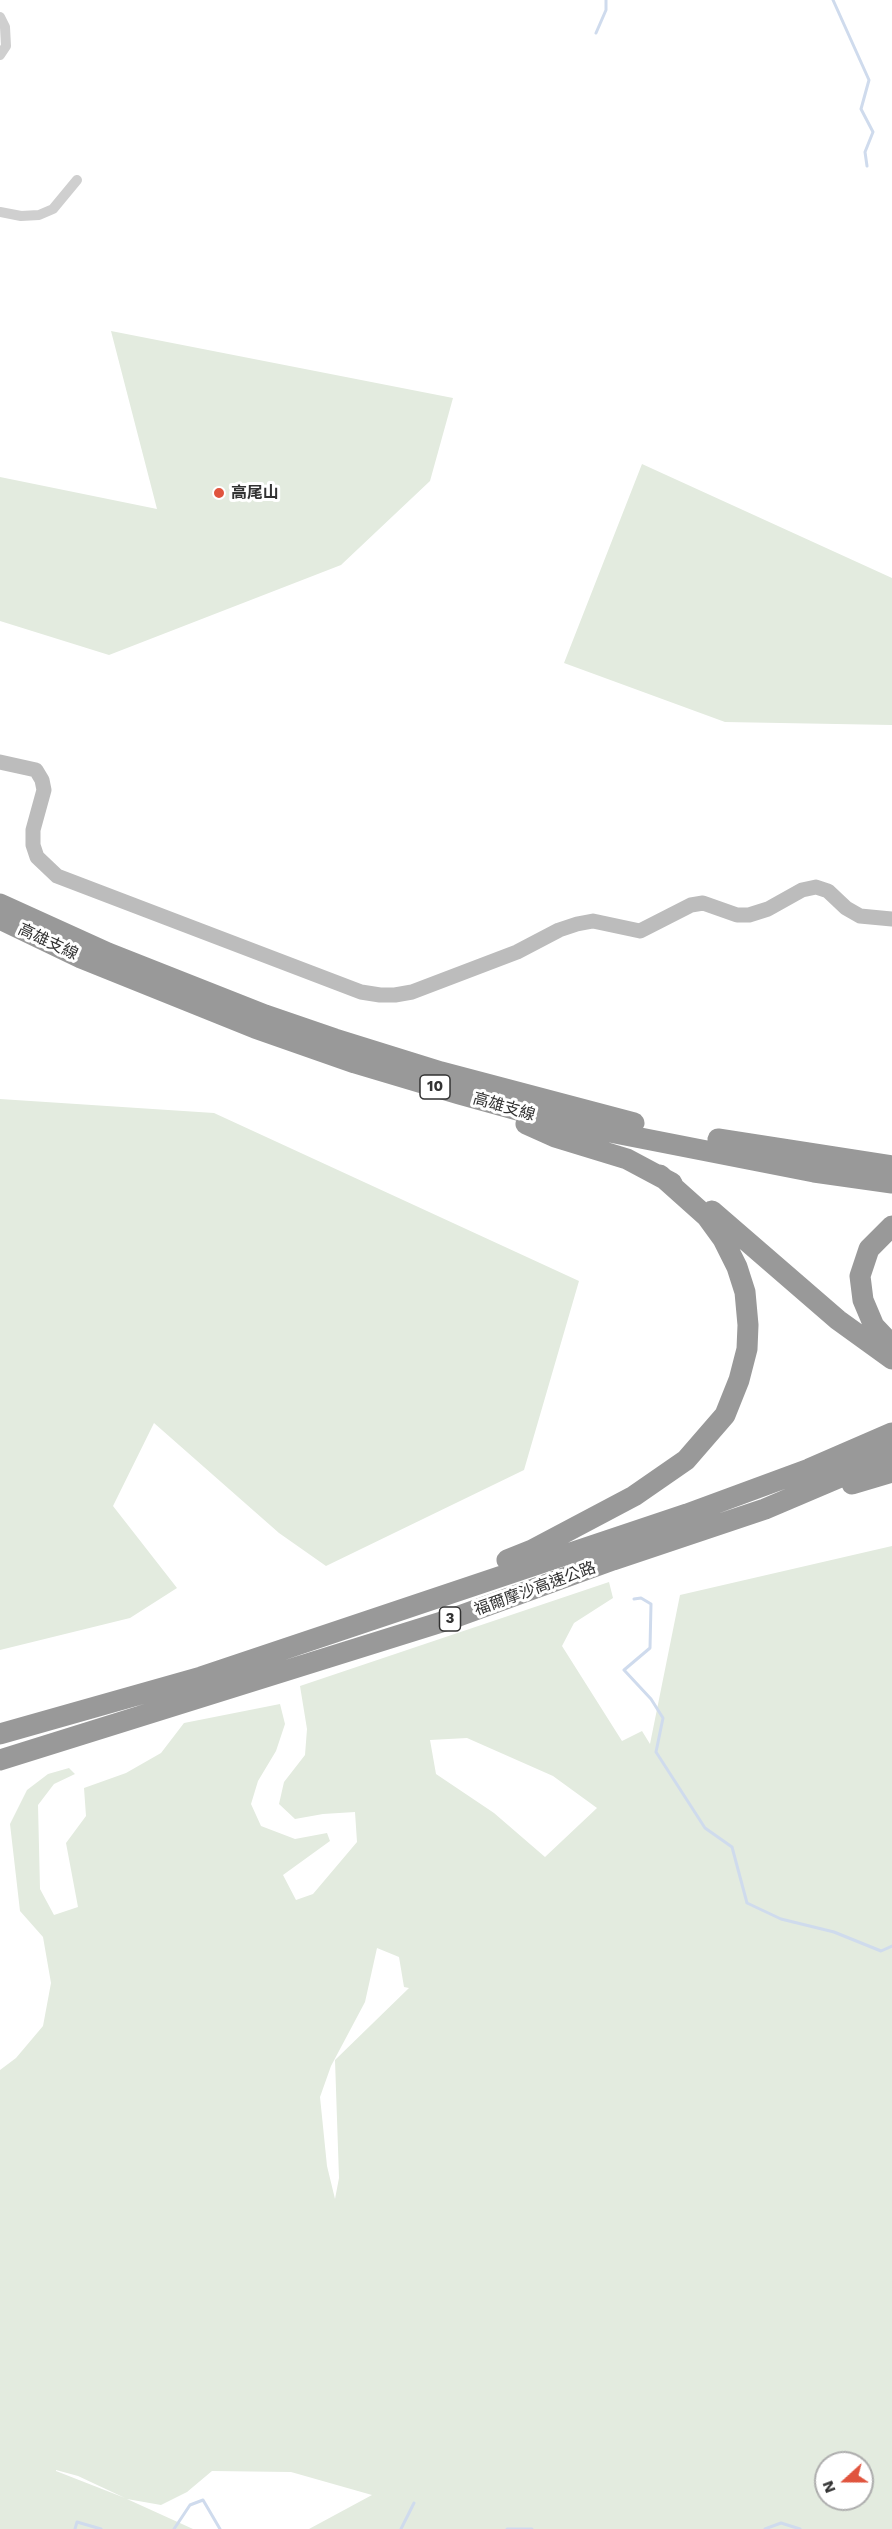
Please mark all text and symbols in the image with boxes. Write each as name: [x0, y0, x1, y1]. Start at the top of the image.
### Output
place label: 高尾山: [231, 483, 279, 503]
marker: 高尾山: [212, 486, 226, 500]
street label: 高雄支線: [15, 920, 81, 964]
road number: 10: [420, 1075, 450, 1099]
street label: 高雄支線: [471, 1089, 537, 1125]
street label: 福爾摩沙高速公路: [472, 1558, 598, 1620]
road number: 3: [440, 1607, 460, 1631]
north arrow: [814, 2451, 874, 2511]
text: N: [818, 2478, 840, 2496]

